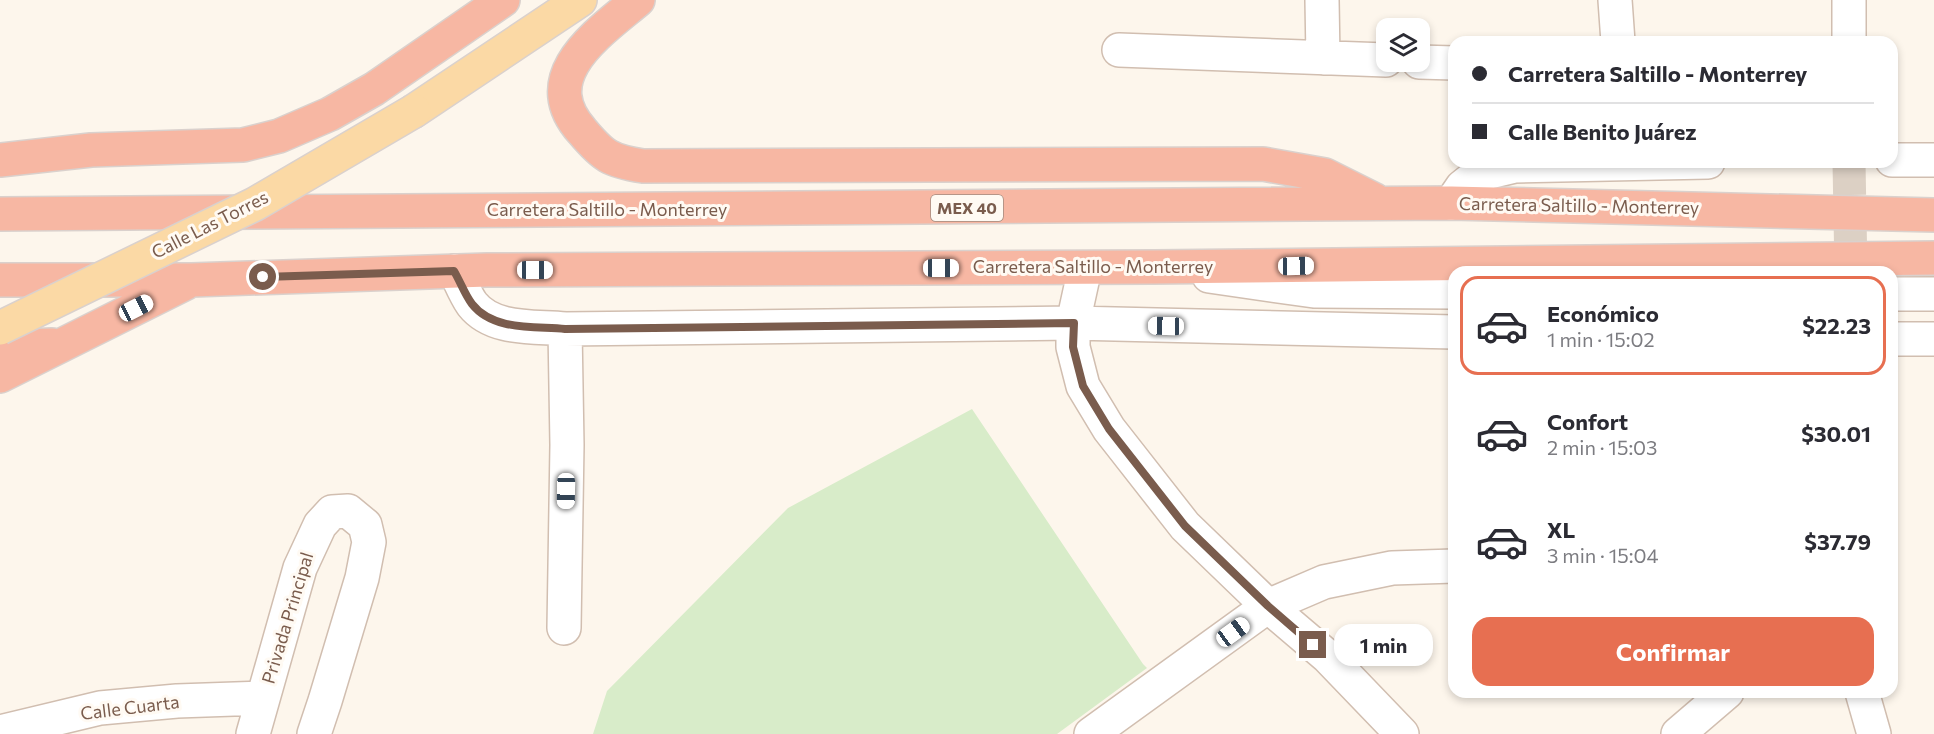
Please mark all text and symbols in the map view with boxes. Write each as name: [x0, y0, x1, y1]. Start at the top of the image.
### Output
map controls: [1376, 18, 1430, 72]
button: layers: [1376, 18, 1430, 72]
text: Carretera Saltillo - Monterrey: [1508, 60, 1807, 87]
text: Calle Benito Juárez: [1508, 118, 1697, 145]
street label: Calle Las Torres: [148, 185, 272, 263]
street label: Carretera Saltillo - Monterrey: [1459, 192, 1699, 218]
road number: MEX 40: [931, 195, 1003, 221]
street label: Carretera Saltillo - Monterrey: [487, 198, 727, 220]
street label: Carretera Saltillo - Monterrey: [973, 255, 1213, 277]
car: [1278, 257, 1314, 275]
car: [923, 259, 959, 277]
car: [517, 261, 553, 279]
route start: [249, 263, 276, 290]
car: [116, 292, 156, 324]
icon: car: [1475, 299, 1529, 353]
text: Económico: [1547, 300, 1659, 327]
text: $22.23: [1802, 312, 1871, 339]
car: [1148, 317, 1184, 335]
text: 1 min · 15:02: [1547, 327, 1655, 351]
icon: car: [1475, 407, 1529, 461]
text: Confort: [1547, 408, 1628, 435]
text: $30.01: [1801, 420, 1871, 447]
text: 2 min · 15:03: [1547, 435, 1658, 459]
car: [557, 473, 575, 509]
icon: car: [1475, 515, 1529, 569]
text: XL: [1547, 516, 1575, 543]
text: $37.79: [1804, 528, 1871, 555]
text: 3 min · 15:04: [1547, 543, 1658, 567]
street label: Privada Principal: [257, 549, 318, 686]
car: [1213, 614, 1253, 650]
button: Confirmar: [1472, 617, 1874, 686]
callout: 1 min: [1334, 624, 1433, 666]
route end: [1299, 631, 1326, 658]
text: 1 min: [1360, 633, 1407, 657]
street label: Calle Cuarta: [79, 690, 181, 724]

